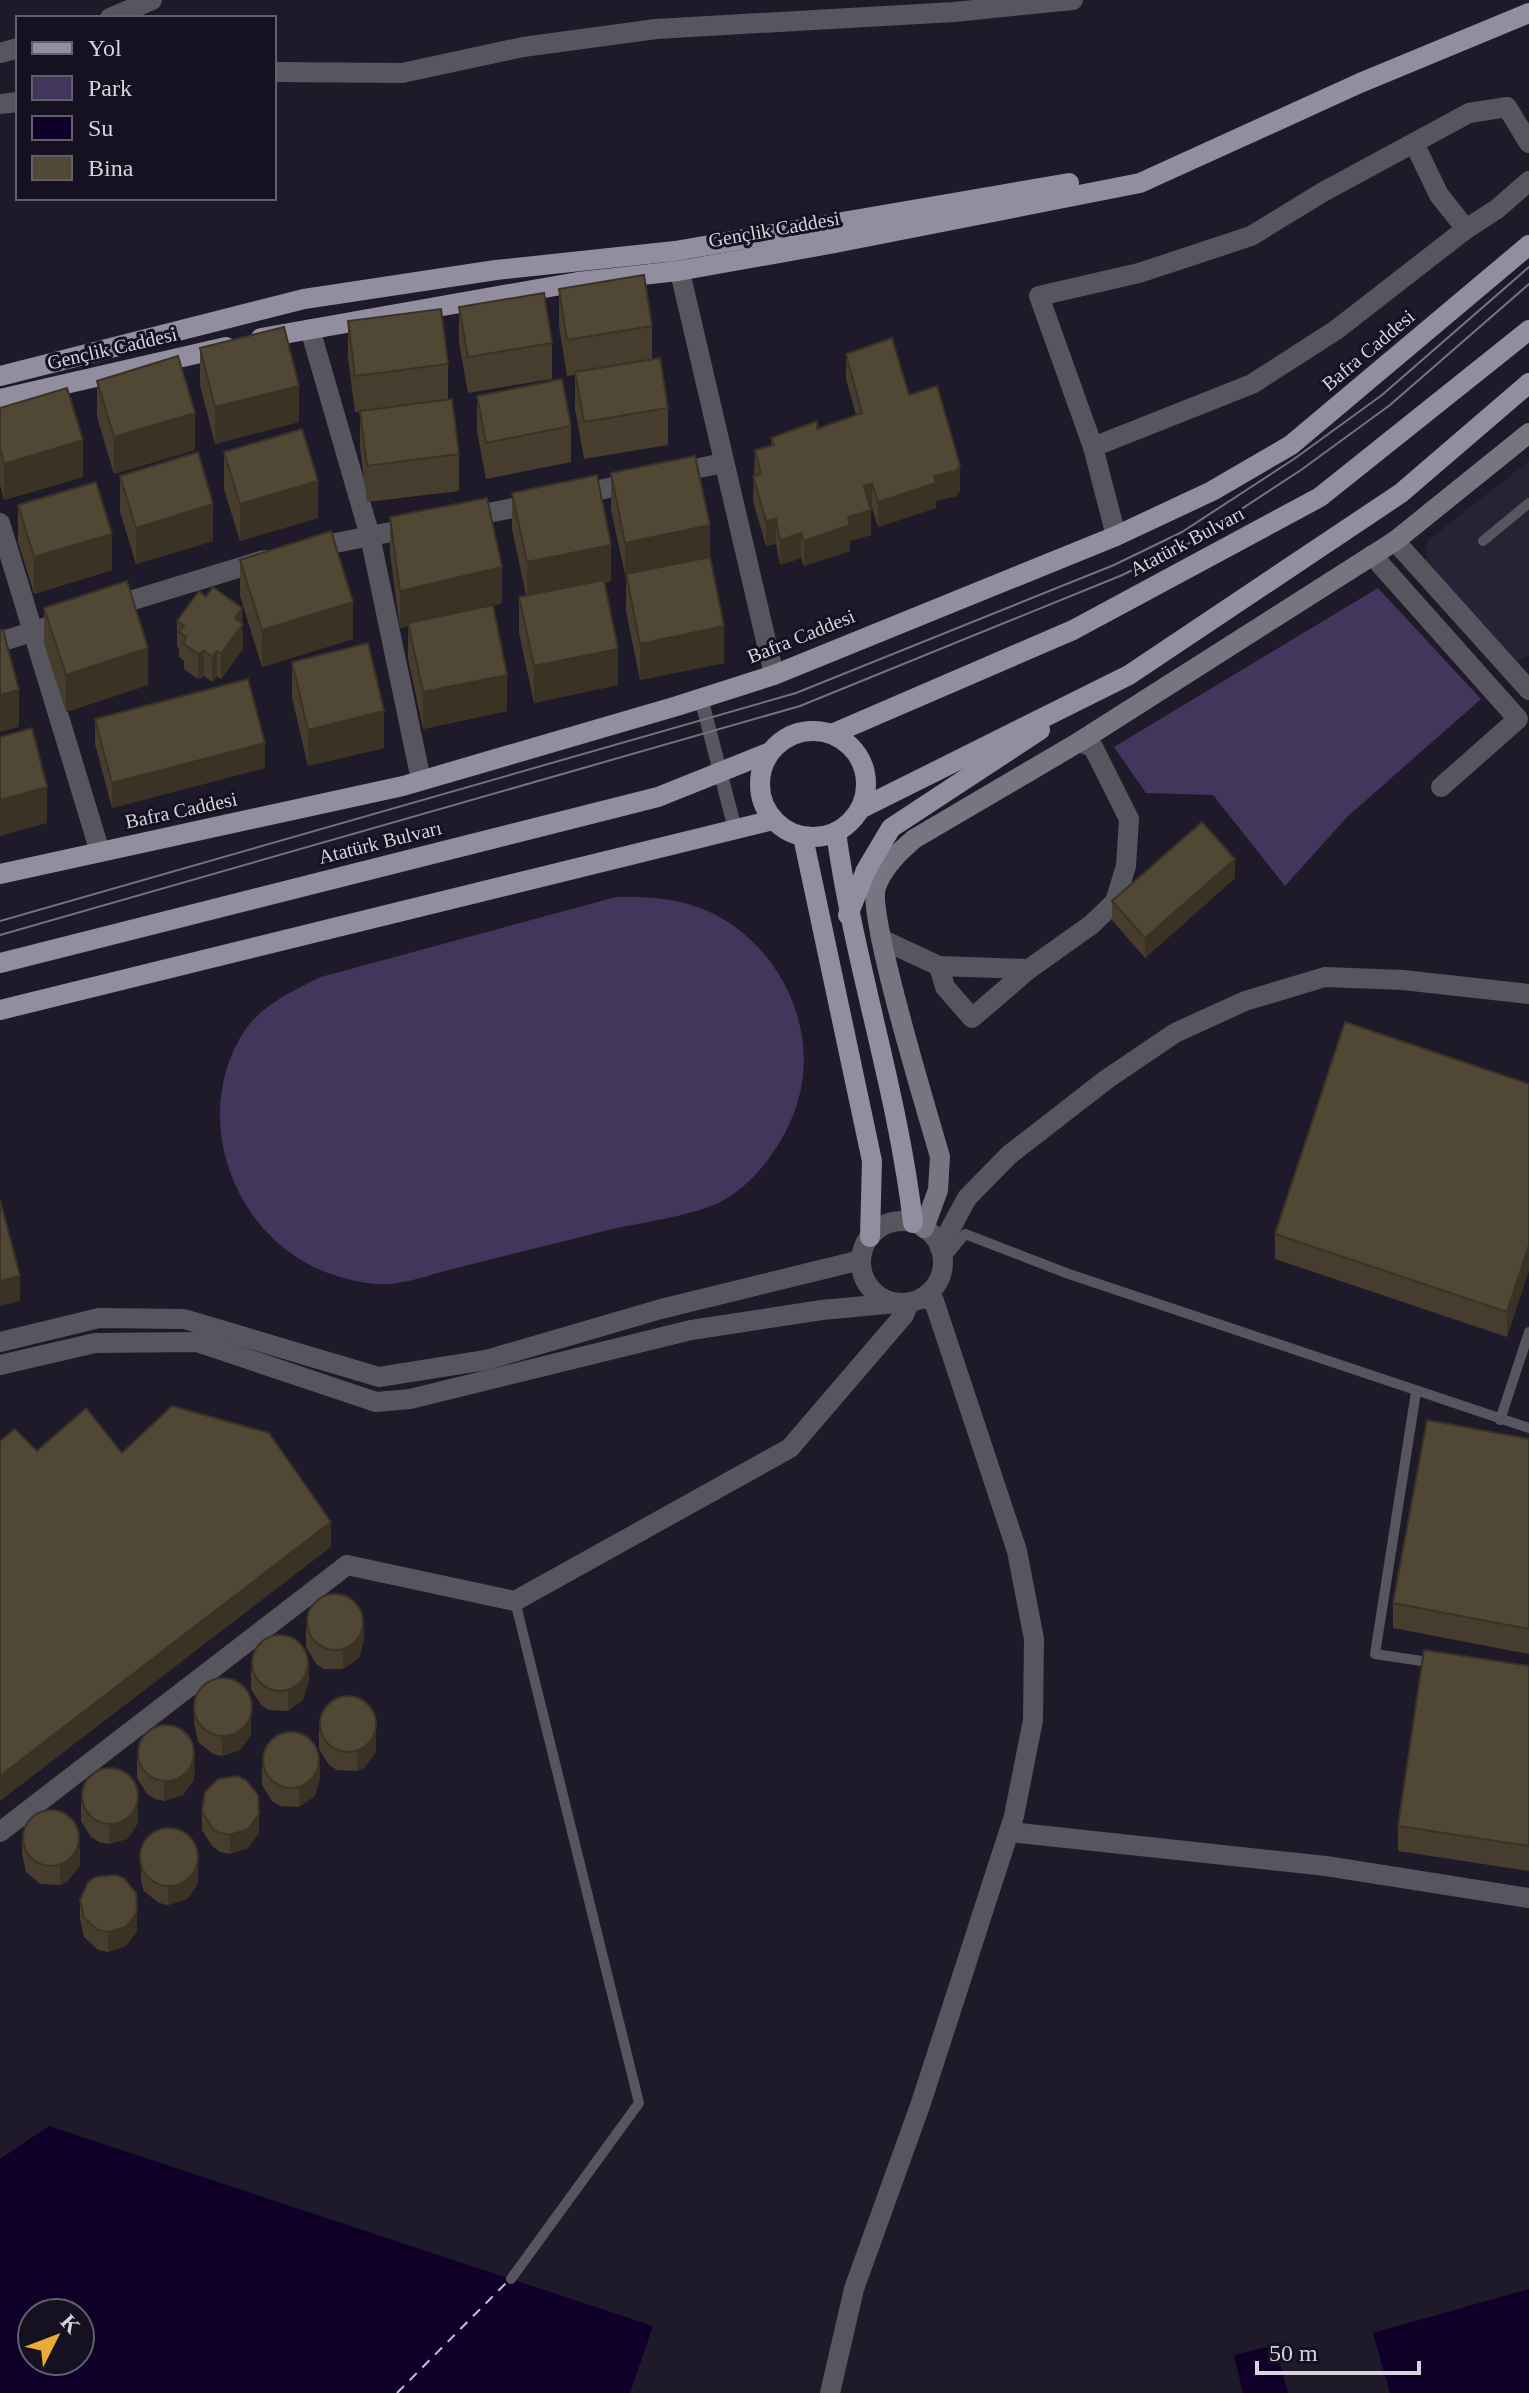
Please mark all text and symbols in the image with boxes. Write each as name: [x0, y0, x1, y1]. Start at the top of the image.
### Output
legend: [16, 16, 276, 200]
text: Yol: [88, 35, 122, 61]
text: Park: [88, 75, 132, 101]
text: Su: [88, 115, 113, 141]
text: Bina: [88, 155, 134, 181]
street label: Gençlik Caddesi: [707, 207, 842, 252]
street label: Bafra Caddesi: [1317, 305, 1419, 395]
street label: Gençlik Caddesi: [45, 322, 180, 375]
street label: Atatürk Bulvarı: [1126, 501, 1248, 580]
street label: Bafra Caddesi: [744, 604, 858, 668]
street label: Bafra Caddesi: [123, 787, 239, 833]
street label: Atatürk Bulvarı: [316, 816, 444, 868]
north arrow: [16, 2297, 96, 2377]
text: K: [55, 2309, 86, 2339]
scale bar: [1257, 2325, 1419, 2375]
text: 50 m: [1269, 2340, 1318, 2366]

